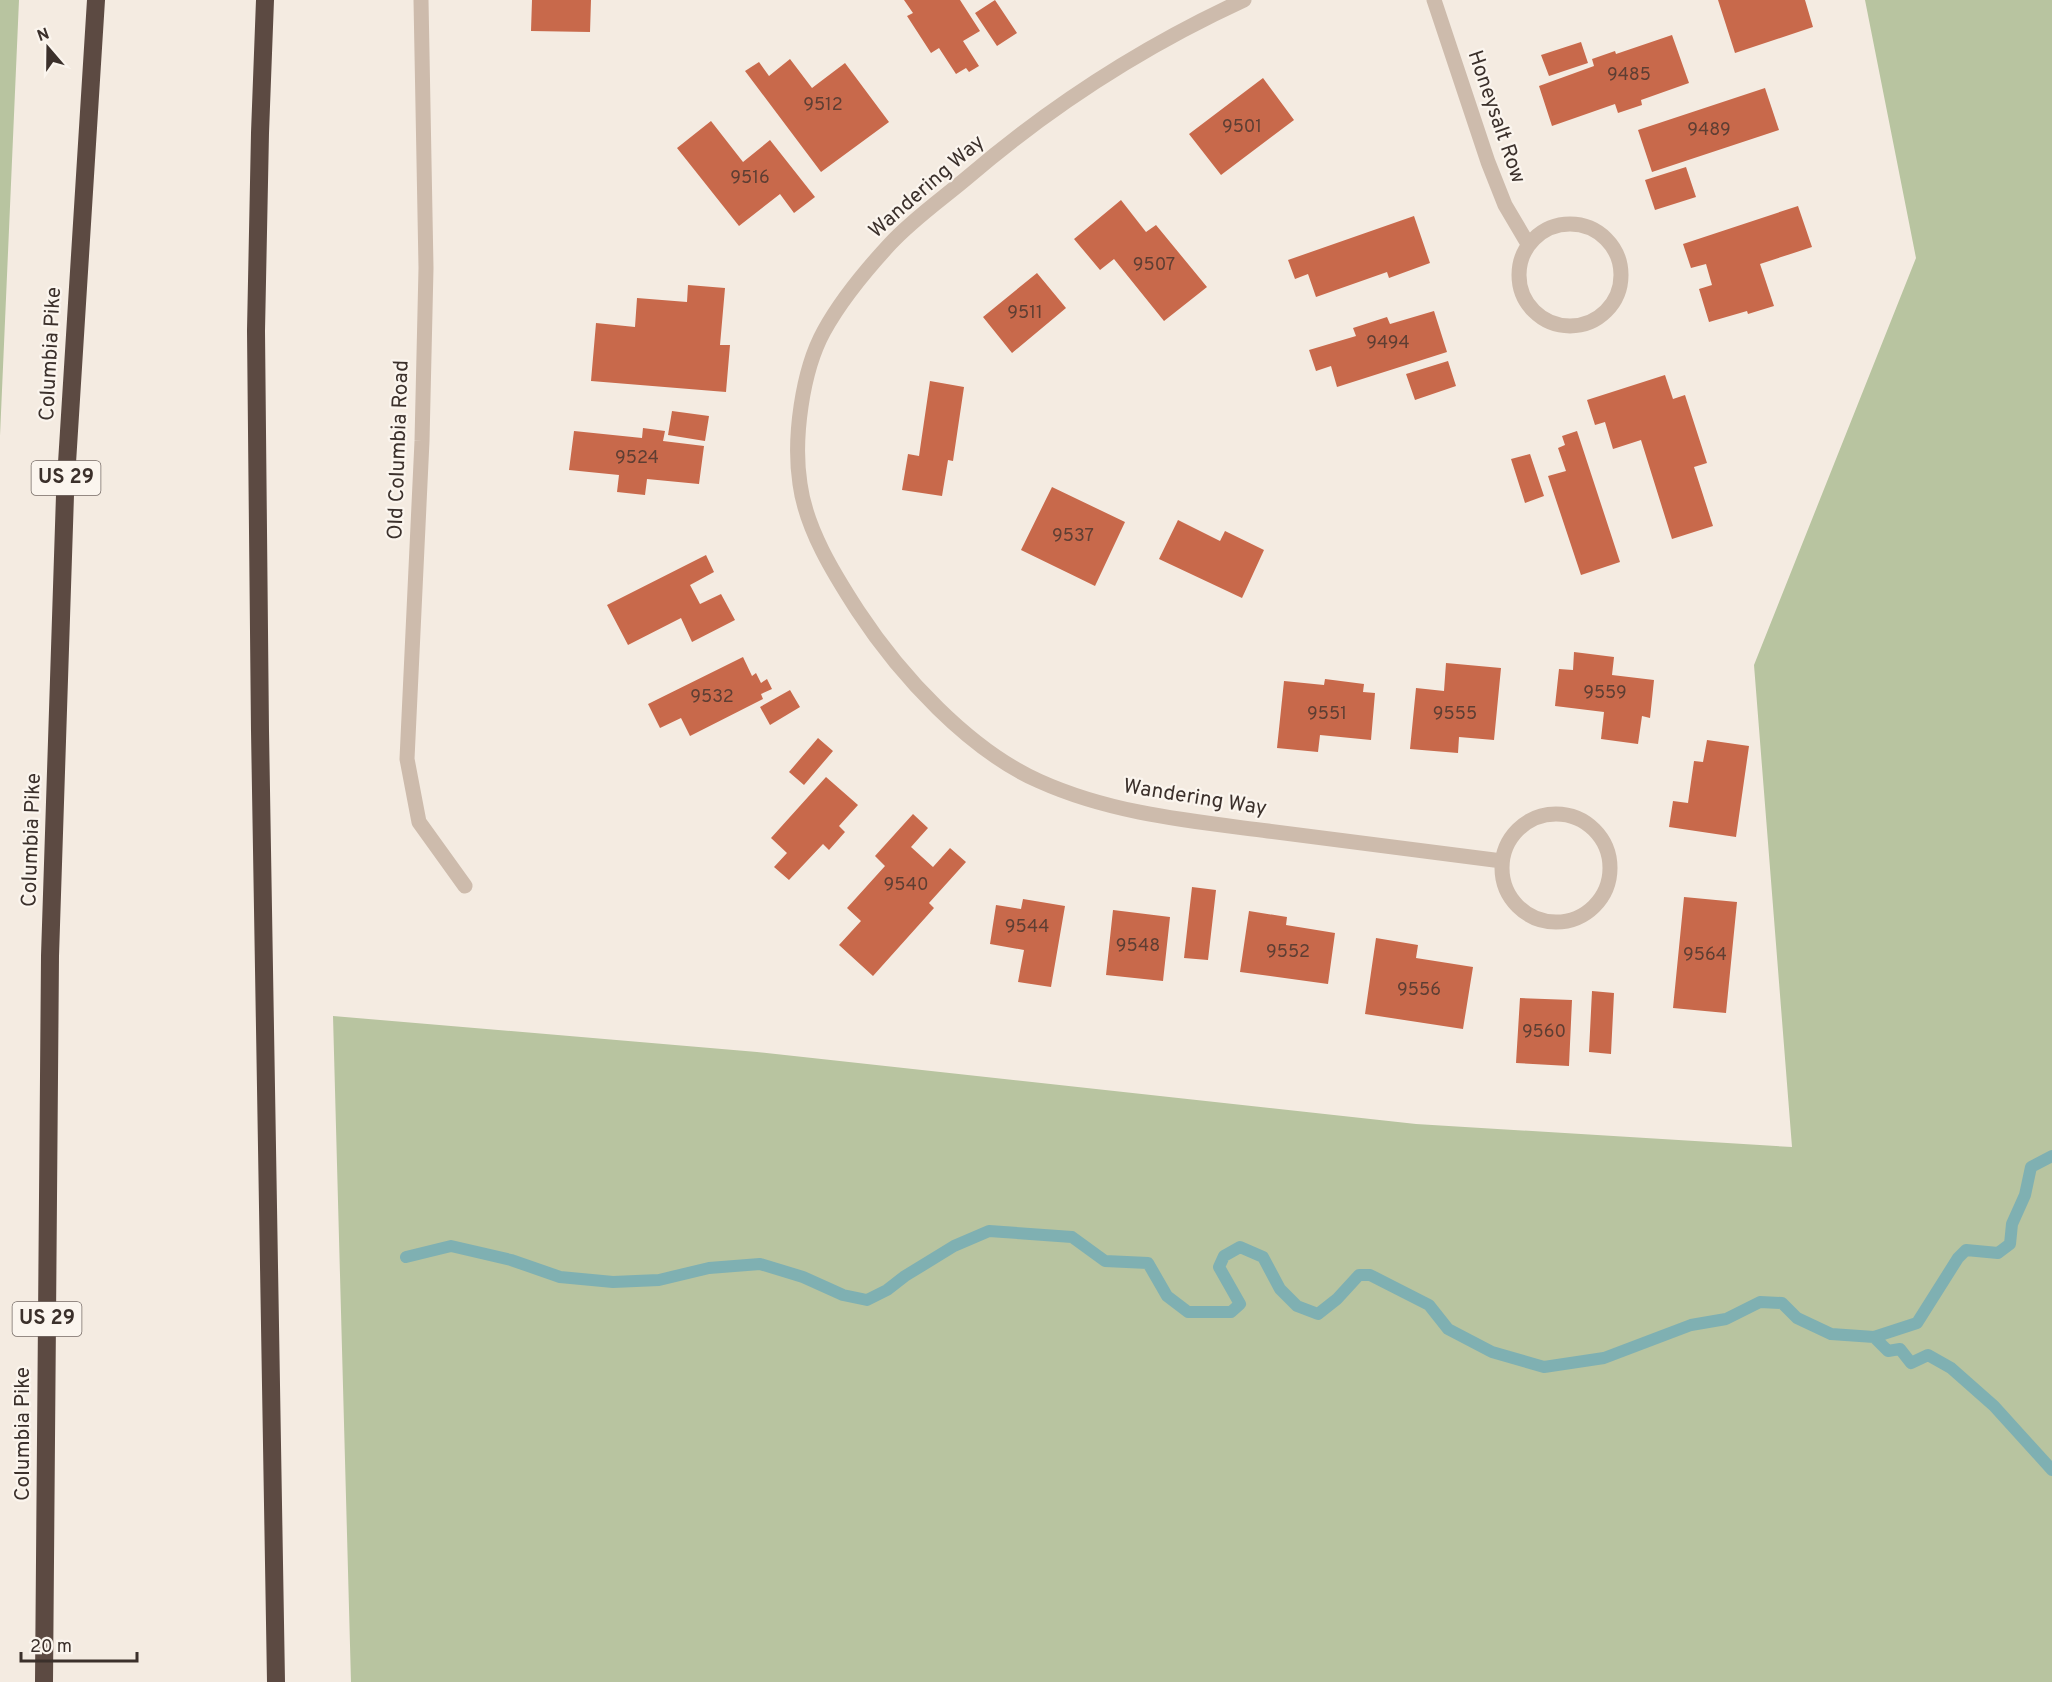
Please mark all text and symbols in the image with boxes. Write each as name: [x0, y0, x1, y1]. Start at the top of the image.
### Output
north arrow: [18, 18, 78, 78]
text: N: [35, 24, 52, 47]
street label: Honeysalt Row: [1461, 47, 1531, 187]
house number: 9485: [1607, 64, 1651, 87]
house number: 9512: [803, 94, 843, 117]
house number: 9501: [1222, 116, 1262, 139]
house number: 9489: [1687, 119, 1731, 142]
street label: Wandering Way: [863, 129, 991, 245]
house number: 9516: [730, 167, 770, 190]
house number: 9507: [1133, 254, 1175, 277]
street label: Columbia Pike: [34, 286, 68, 422]
house number: 9511: [1007, 302, 1043, 325]
house number: 9494: [1366, 332, 1410, 355]
street label: Old Columbia Road: [382, 360, 416, 540]
house number: 9524: [615, 447, 659, 470]
road number: US 29: [32, 461, 100, 495]
house number: 9537: [1052, 525, 1094, 548]
house number: 9559: [1583, 682, 1627, 705]
house number: 9532: [690, 686, 734, 709]
house number: 9551: [1307, 703, 1347, 726]
house number: 9555: [1433, 703, 1477, 726]
street label: Columbia Pike: [16, 772, 48, 908]
street label: Wandering Way: [1121, 773, 1269, 823]
house number: 9540: [883, 874, 929, 897]
house number: 9544: [1005, 916, 1049, 939]
house number: 9548: [1116, 935, 1160, 958]
house number: 9552: [1266, 941, 1310, 964]
house number: 9564: [1683, 944, 1727, 967]
house number: 9556: [1397, 979, 1441, 1002]
house number: 9560: [1522, 1021, 1566, 1044]
road number: US 29: [12, 1302, 82, 1336]
street label: Columbia Pike: [10, 1367, 37, 1501]
scale bar: [21, 1625, 136, 1663]
text: 20 m: [30, 1636, 72, 1659]

